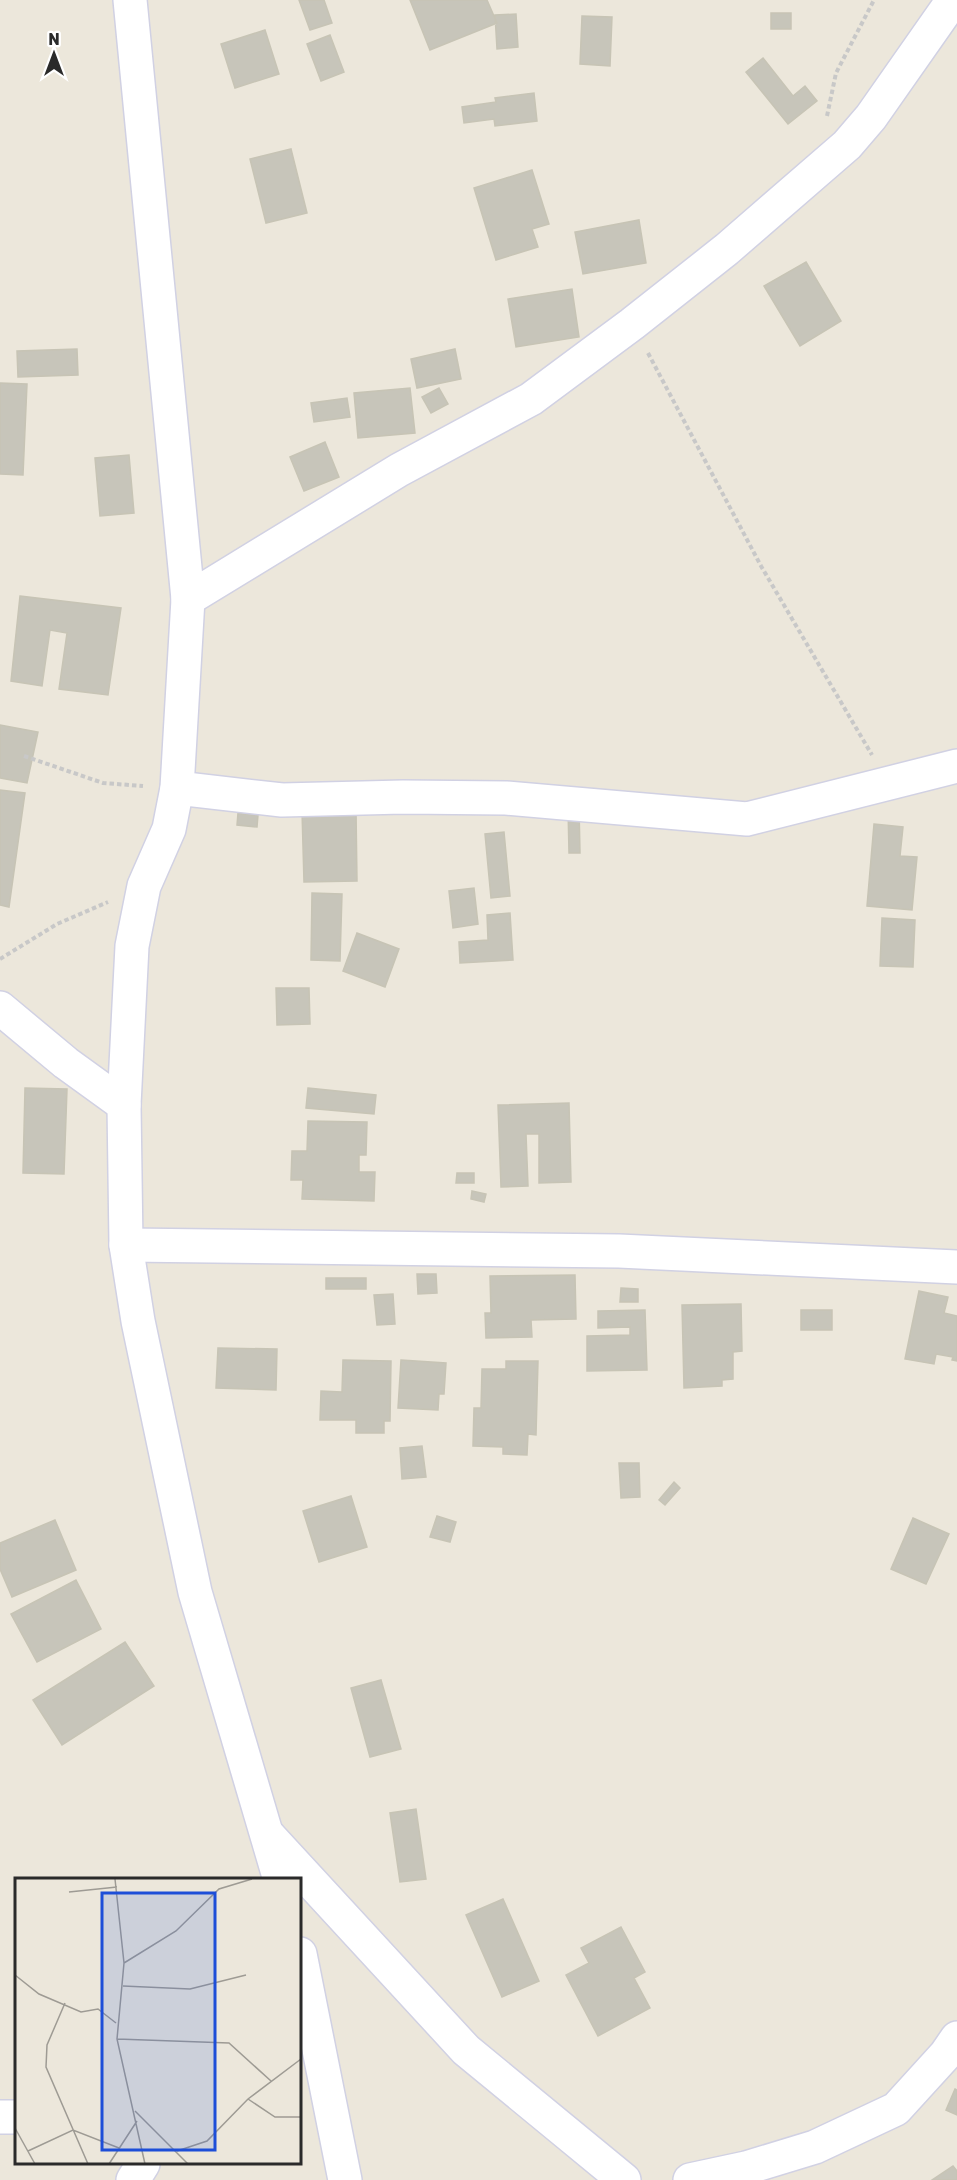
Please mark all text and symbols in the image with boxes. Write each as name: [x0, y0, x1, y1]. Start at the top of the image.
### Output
north arrow: [24, 24, 84, 84]
text: N: [48, 30, 60, 49]
inset map: [15, 1878, 302, 2165]

